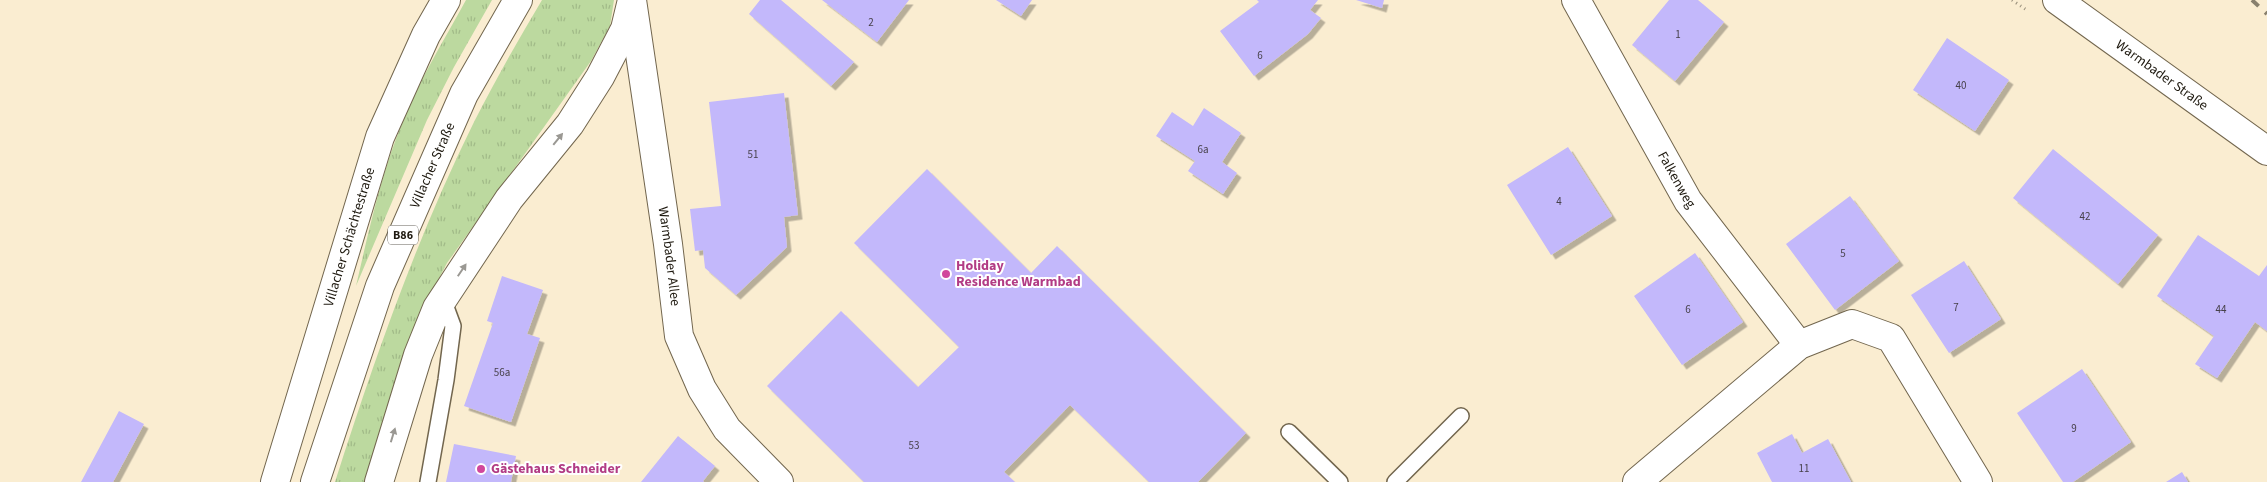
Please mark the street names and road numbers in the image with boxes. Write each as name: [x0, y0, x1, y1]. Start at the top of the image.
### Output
street label: Warmbader Straße: [2111, 35, 2212, 116]
street label: Villacher Straße: [405, 119, 460, 212]
street label: Falkenweg: [1652, 148, 1700, 213]
street label: Villacher Schächtestraße: [319, 165, 380, 309]
street label: Warmbader Allee: [653, 205, 685, 307]
road number: B86: [388, 226, 418, 244]

